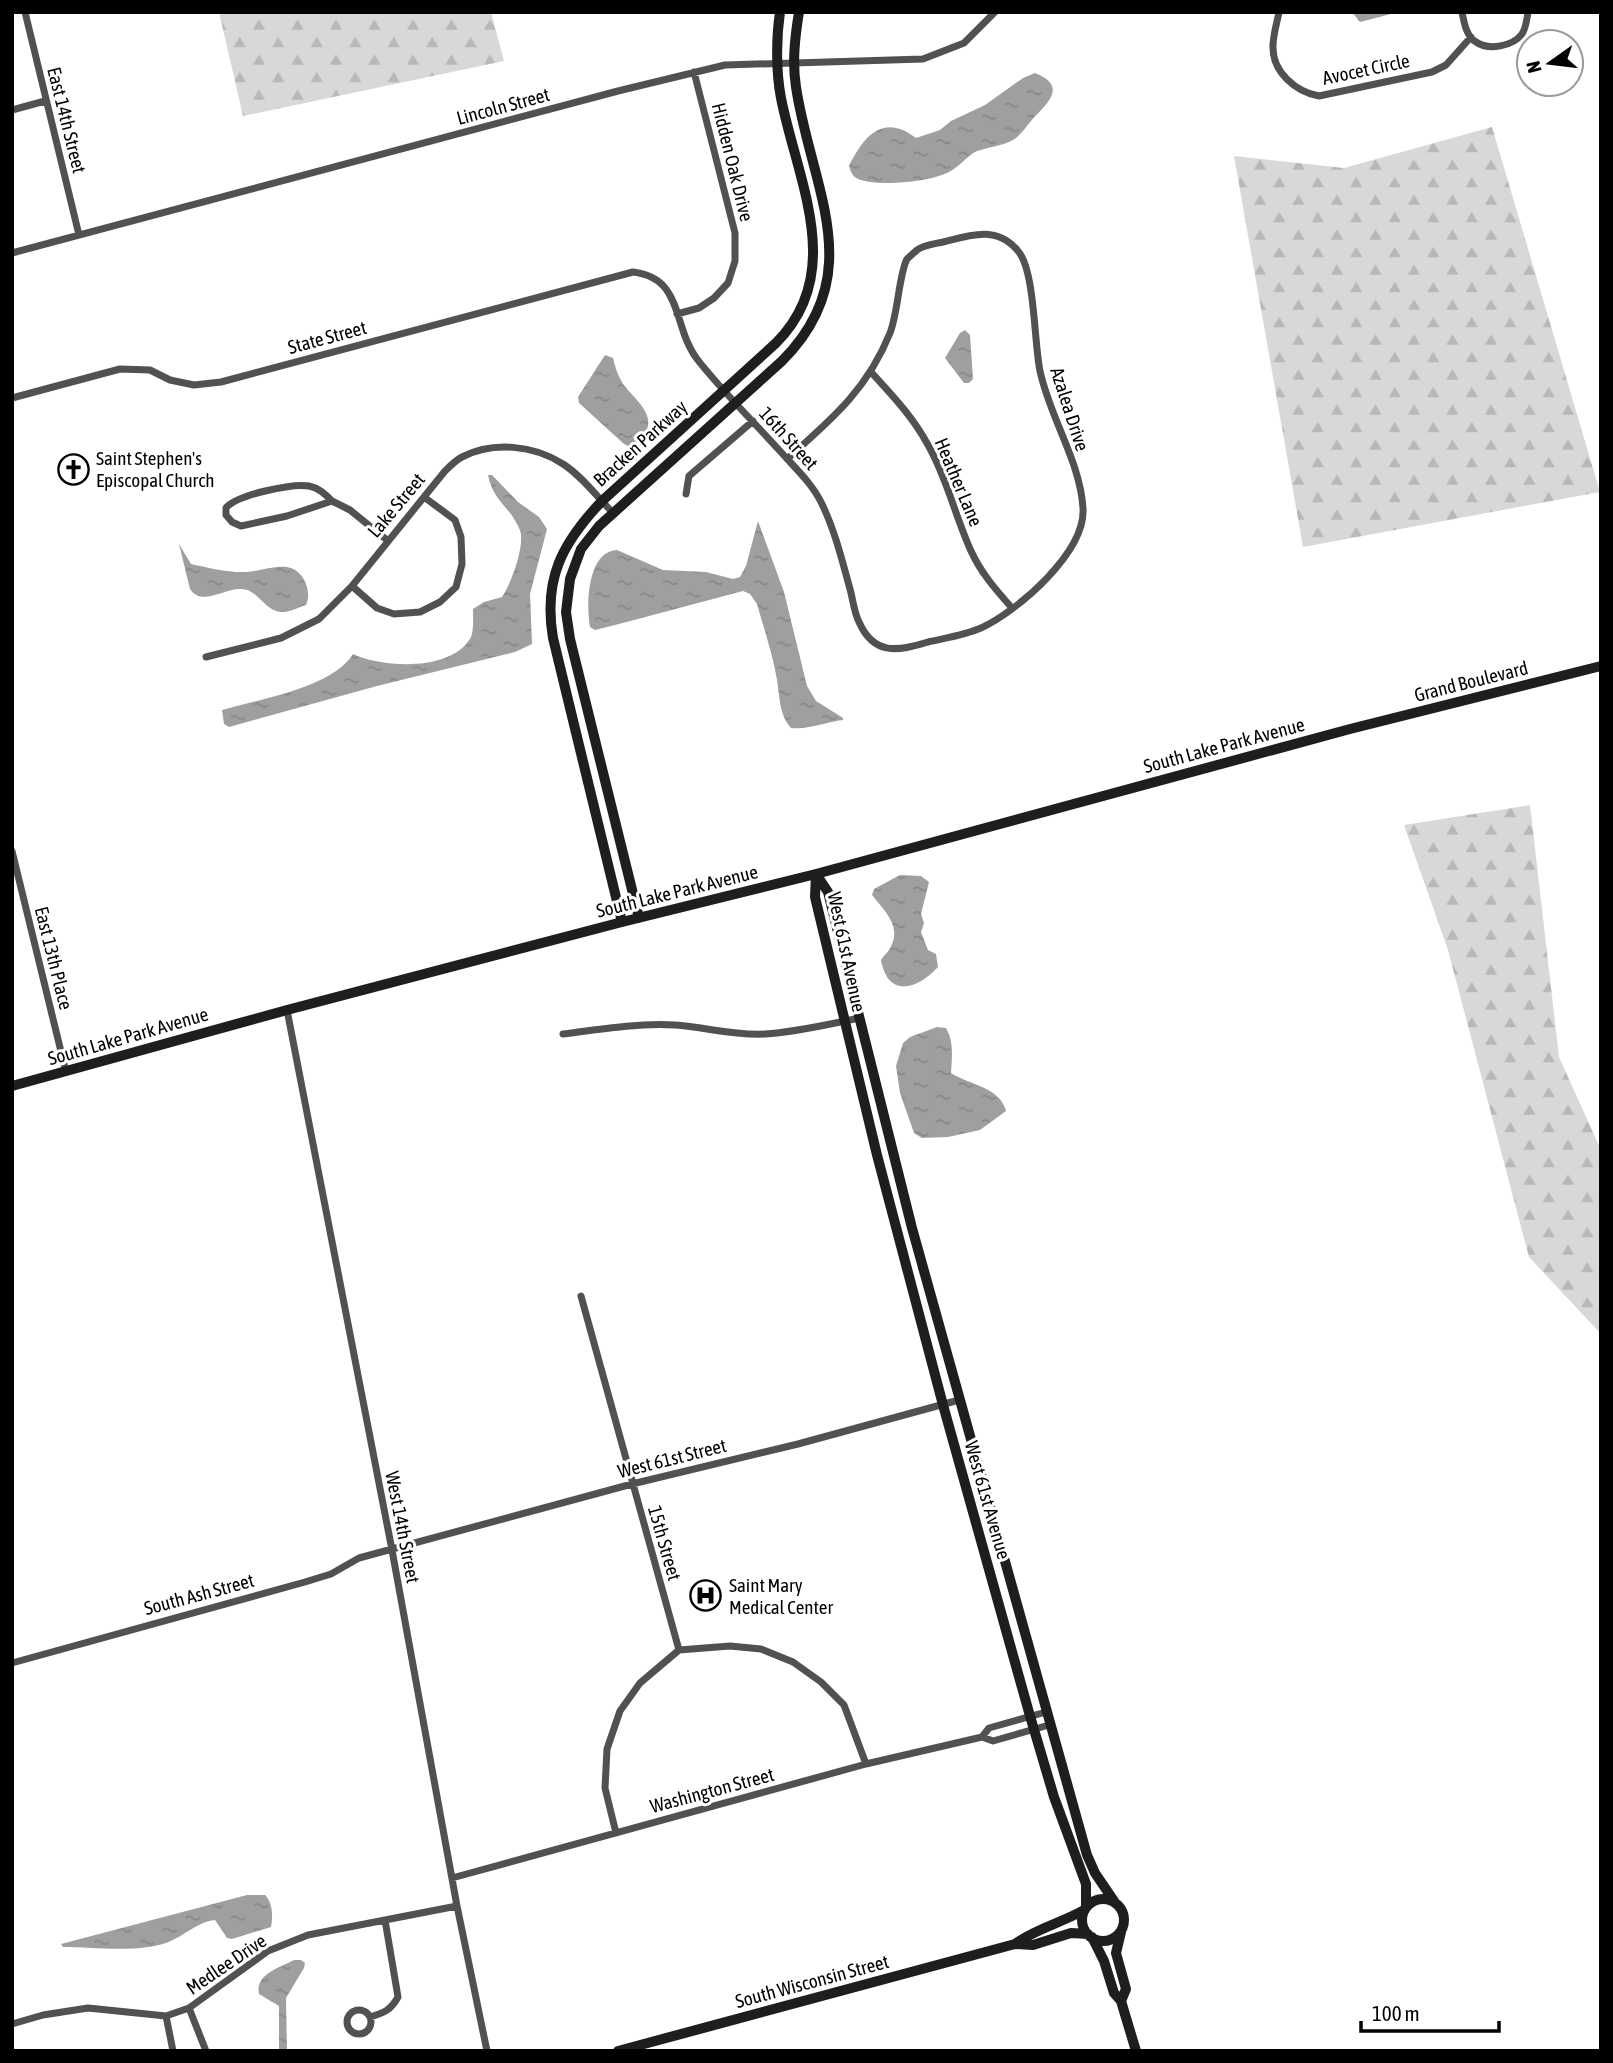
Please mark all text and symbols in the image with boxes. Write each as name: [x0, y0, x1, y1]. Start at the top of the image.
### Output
north arrow: [1515, 28, 1585, 98]
street label: Avocet Circle: [1320, 49, 1412, 89]
text: N: [1521, 59, 1546, 75]
street label: East 14th Street: [43, 65, 91, 175]
street label: Lincoln Street: [454, 83, 552, 129]
street label: Hidden Oak Drive: [708, 100, 758, 224]
street label: State Street: [285, 316, 369, 358]
street label: Azalea Drive: [1046, 364, 1094, 454]
street label: Bracken Parkway: [589, 395, 691, 491]
street label: 16th Street: [755, 402, 823, 474]
street label: Heather Lane: [930, 434, 988, 530]
place label: Saint Stephen's Episcopal Church: [96, 447, 214, 491]
church icon: Saint Stephen's Episcopal Church: [56, 452, 90, 486]
street label: Lake Street: [363, 468, 429, 542]
street label: Grand Boulevard: [1412, 656, 1530, 706]
street label: South Lake Park Avenue: [1141, 713, 1307, 777]
street label: South Lake Park Avenue: [594, 860, 760, 922]
street label: West 61st Avenue: [824, 890, 870, 1014]
street label: East 13th Place: [31, 904, 77, 1012]
street label: South Lake Park Avenue: [45, 1003, 211, 1069]
street label: West 61st Street: [616, 1434, 728, 1482]
street label: West 61st Avenue: [961, 1438, 1015, 1562]
street label: West 14th Street: [381, 1469, 425, 1585]
street label: 15th Street: [644, 1503, 686, 1583]
street label: South Ash Street: [142, 1569, 256, 1619]
place label: Saint Mary Medical Center: [729, 1574, 833, 1618]
hospital icon: Saint Mary Medical Center: [689, 1579, 723, 1613]
street label: Washington Street: [648, 1763, 776, 1817]
street label: Medlee Drive: [182, 1929, 270, 1999]
street label: South Wisconsin Street: [733, 1950, 891, 2012]
scale bar: [1361, 1990, 1499, 2034]
text: 100 m: [1372, 2001, 1420, 2025]

